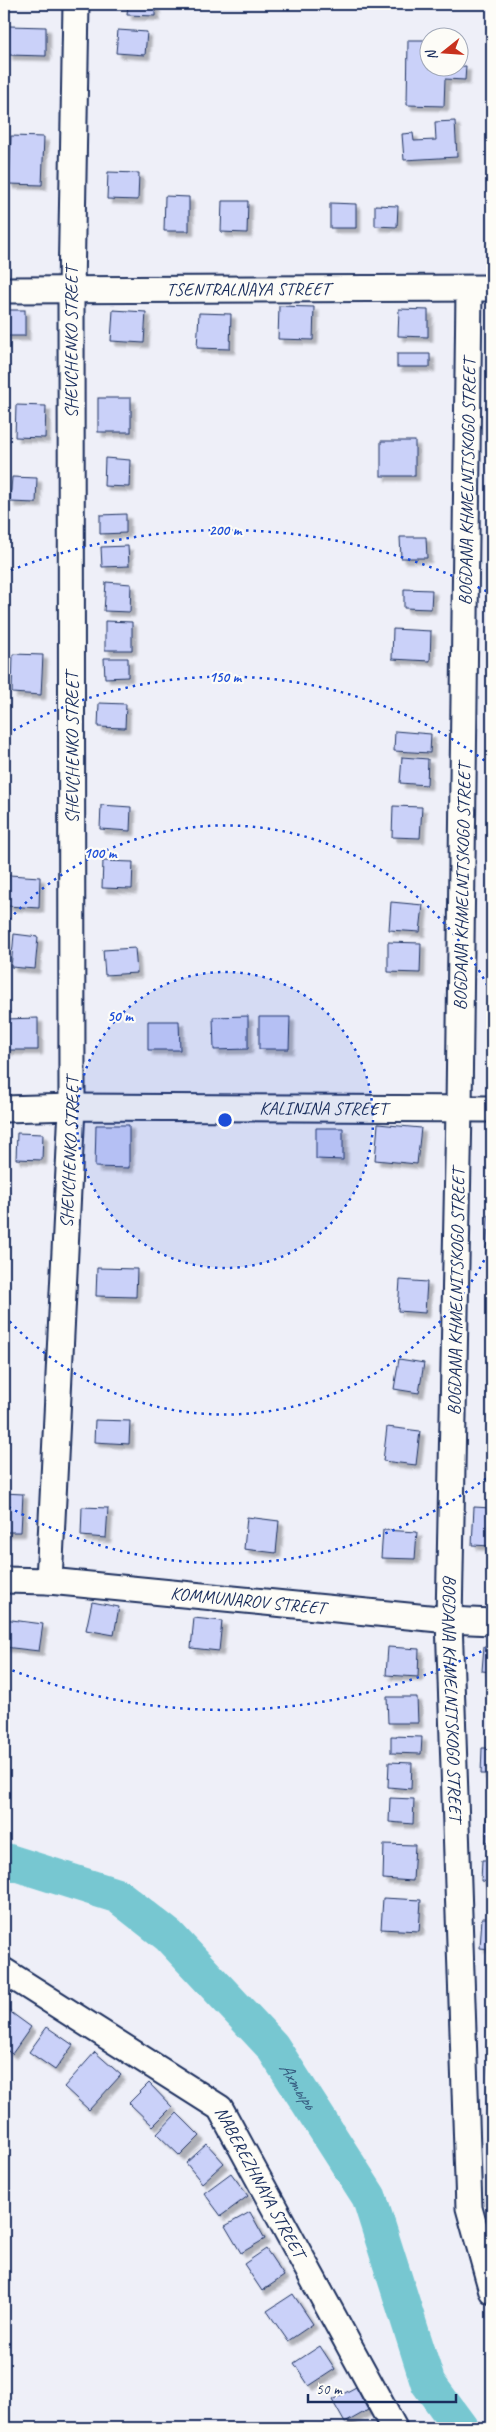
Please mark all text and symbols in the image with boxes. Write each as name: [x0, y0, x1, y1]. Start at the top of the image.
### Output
north arrow: [418, 28, 468, 78]
text: N: [422, 47, 441, 62]
street label: SHEVCHENKO STREET: [60, 262, 82, 418]
street label: TSENTRALNAYA STREET: [166, 278, 334, 300]
street label: BOGDANA KHMELNITSKOGO STREET: [454, 354, 480, 605]
text: 200 m: [209, 521, 243, 540]
street label: SHEVCHENKO STREET: [61, 668, 83, 824]
text: 150 m: [209, 668, 243, 687]
street label: BOGDANA KHMELNITSKOGO STREET: [449, 759, 475, 1010]
text: 100 m: [84, 844, 118, 863]
text: 50 m: [107, 1007, 134, 1026]
street label: SHEVCHENKO STREET: [55, 1072, 83, 1229]
street label: KALININA STREET: [259, 1097, 391, 1120]
centre of rings: [216, 1111, 234, 1129]
street label: BOGDANA KHMELNITSKOGO STREET: [443, 1164, 469, 1415]
street label: BOGDANA KHMELNITSKOGO STREET: [438, 1574, 467, 1826]
street label: KOMMUNAROV STREET: [170, 1582, 330, 1619]
water label: Ахтырь: [274, 2058, 323, 2116]
street label: NABEREZHNAYA STREET: [210, 2103, 312, 2265]
scale bar: [308, 2372, 456, 2404]
text: 50 m: [316, 2380, 343, 2399]

